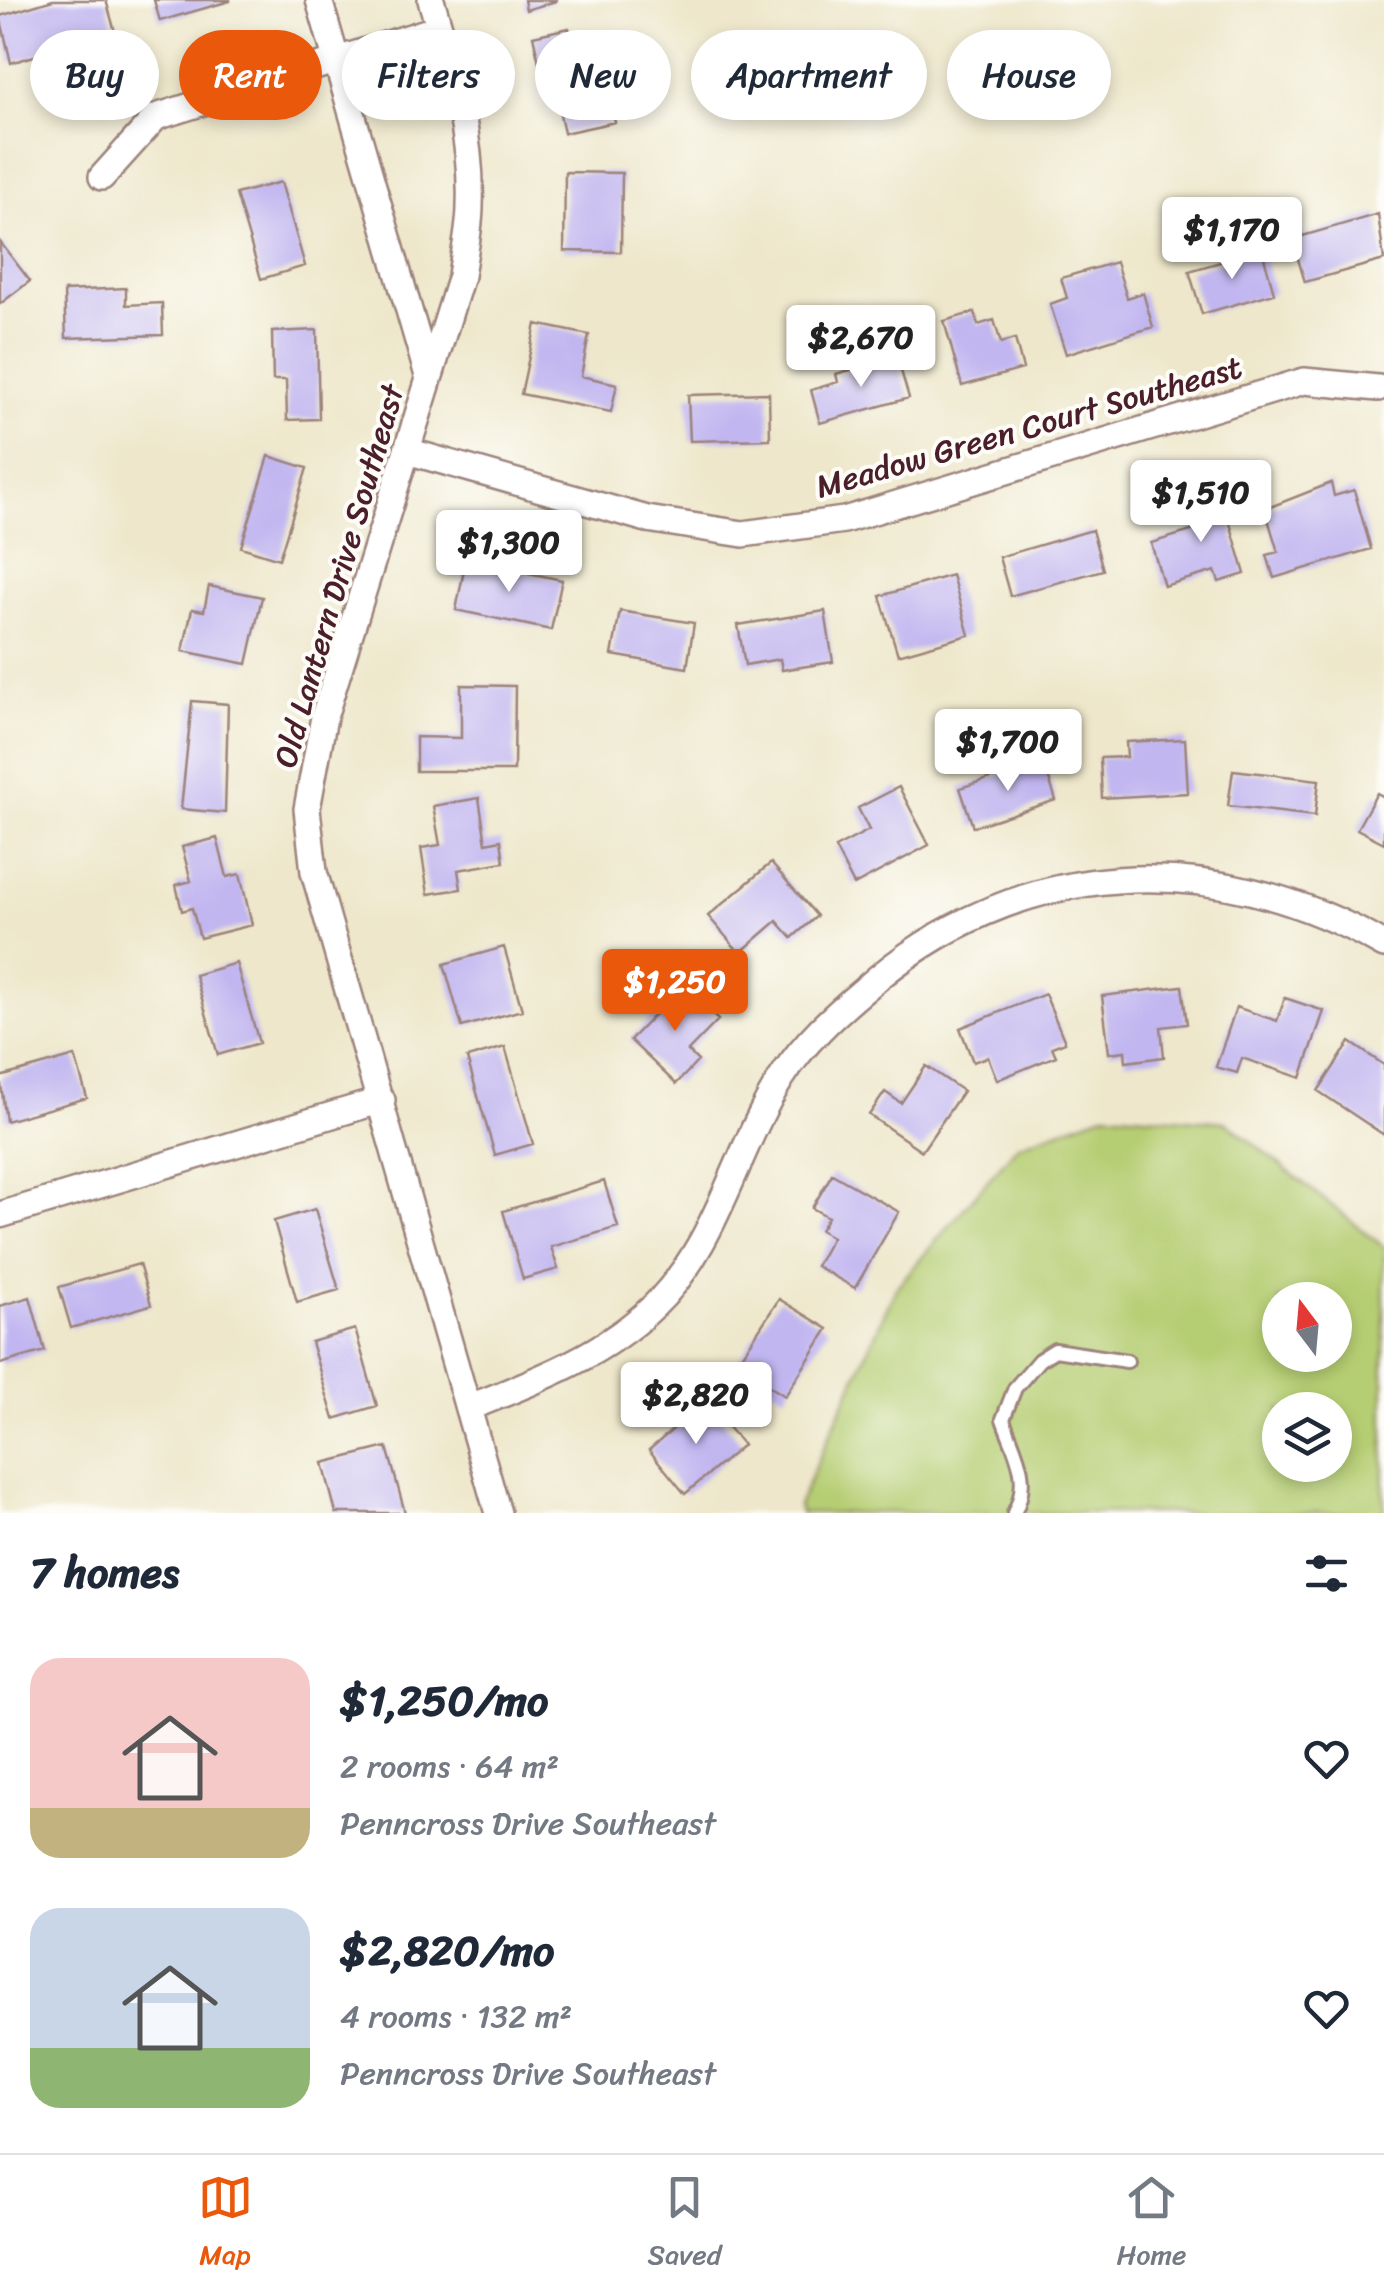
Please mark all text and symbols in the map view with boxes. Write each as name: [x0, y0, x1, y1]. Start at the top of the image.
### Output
chip: Buy: [30, 30, 159, 120]
chip: Rent: [179, 30, 322, 120]
chip: Filters: [342, 30, 515, 120]
chip: New: [535, 30, 671, 120]
chip: Apartment: [691, 30, 927, 120]
chip: House: [947, 30, 1111, 120]
pin: $1,170: [1151, 197, 1313, 282]
text: $1,170: [1184, 201, 1280, 258]
pin: $2,670: [780, 305, 942, 390]
text: $2,670: [808, 309, 914, 366]
street label: Meadow Green Court Southeast: [809, 339, 1249, 515]
street label: Old Lantern Drive Southeast: [257, 376, 421, 774]
pin: $1,510: [1120, 460, 1282, 545]
text: $1,510: [1152, 464, 1250, 521]
pin: $1,300: [428, 510, 590, 595]
text: $1,300: [458, 514, 560, 571]
pin: $1,700: [927, 709, 1089, 794]
text: $1,700: [957, 713, 1059, 770]
pin: $1,250: [594, 949, 756, 1034]
text: $1,250: [624, 953, 726, 1010]
north arrow: [1262, 1282, 1352, 1372]
map controls: [1262, 1282, 1352, 1482]
pin: $2,820: [615, 1362, 777, 1447]
text: $2,820: [643, 1366, 749, 1423]
button: layers: [1262, 1392, 1352, 1482]
text: 7 homes: [30, 1536, 179, 1610]
icon: filters: [1299, 1546, 1354, 1601]
text: $1,250/mo: [340, 1664, 548, 1738]
icon: home: [110, 1698, 230, 1818]
icon: heart: [1299, 1731, 1354, 1786]
text: 2 rooms · 64 m²: [340, 1738, 559, 1795]
text: Penncross Drive Southeast: [340, 1795, 716, 1852]
text: $2,820/mo: [340, 1914, 554, 1988]
icon: home: [110, 1948, 230, 2068]
icon: heart: [1299, 1981, 1354, 2036]
text: 4 rooms · 132 m²: [340, 1988, 572, 2045]
text: Penncross Drive Southeast: [340, 2045, 716, 2102]
tab: Map: [198, 2170, 253, 2279]
tab: Saved: [648, 2170, 721, 2279]
tab: Home: [1117, 2170, 1186, 2279]

